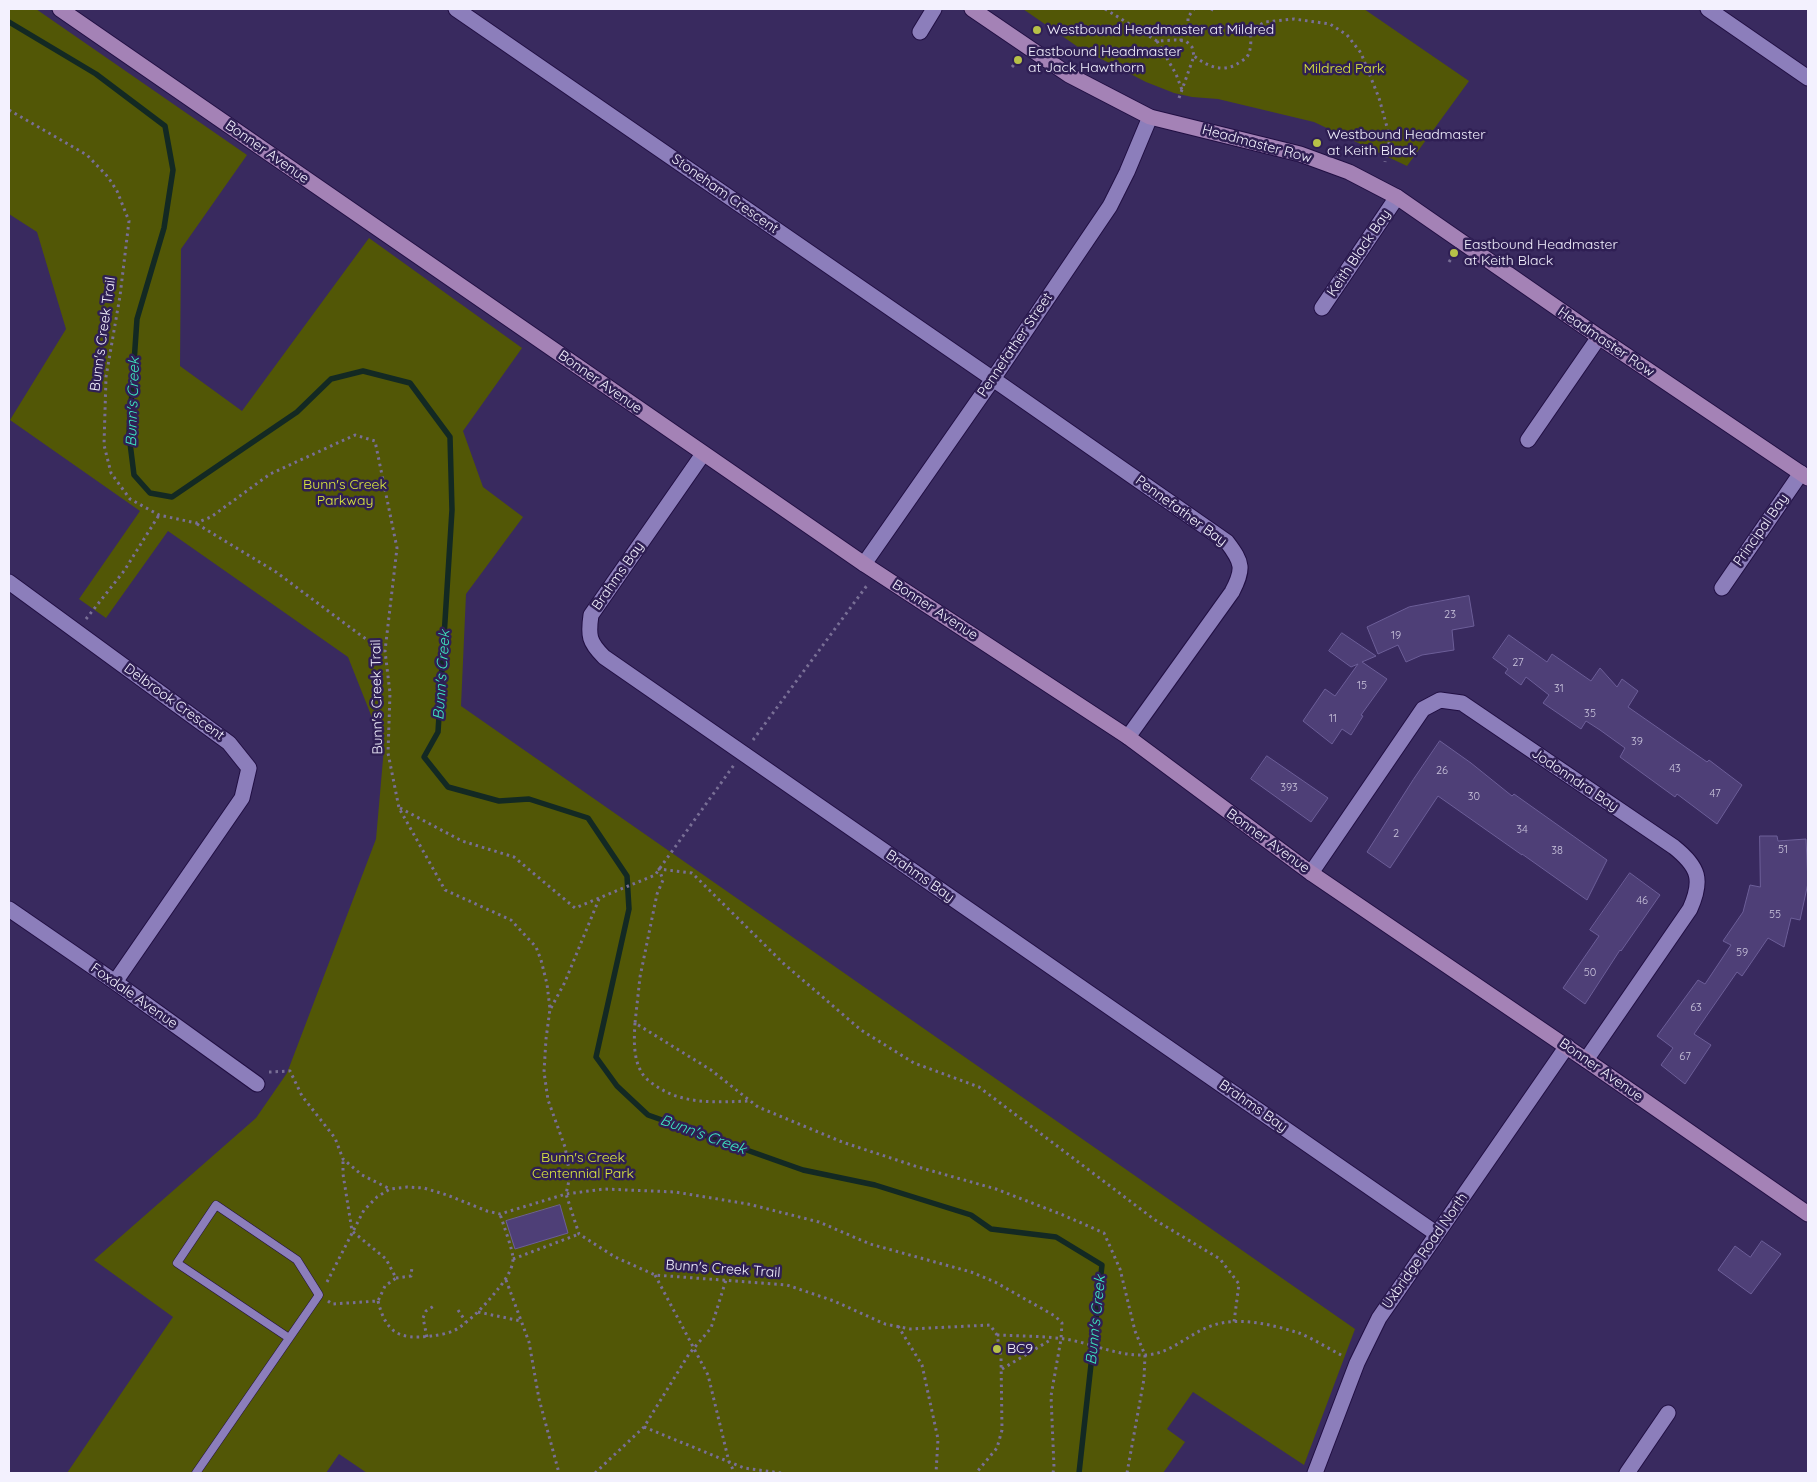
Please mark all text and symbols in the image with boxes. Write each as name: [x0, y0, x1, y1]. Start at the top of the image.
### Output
place label: Westbound Headmaster at Mildred: [1047, 22, 1274, 38]
marker: Westbound Headmaster at Mildred: [1031, 24, 1043, 36]
place label: Eastbound Headmaster at Jack Hawthorn: [1028, 44, 1182, 76]
marker: Eastbound Headmaster at Jack Hawthorn: [1012, 54, 1024, 66]
park label: Mildred Park: [1303, 61, 1385, 77]
street label: Bonner Avenue: [222, 117, 312, 187]
street label: Headmaster Row: [1200, 121, 1314, 167]
place label: Westbound Headmaster at Keith Black: [1327, 127, 1486, 160]
marker: Westbound Headmaster at Keith Black: [1311, 137, 1323, 149]
street label: Stoneham Crescent: [668, 151, 782, 237]
street label: Keith Black Bay: [1324, 206, 1394, 300]
place label: Eastbound Headmaster at Keith Black: [1464, 237, 1618, 270]
marker: Eastbound Headmaster at Keith Black: [1448, 247, 1460, 259]
street label: Bunn's Creek Trail: [87, 276, 119, 392]
street label: Pennefather Street: [974, 290, 1056, 400]
street label: Headmaster Row: [1554, 303, 1658, 381]
street label: Bonner Avenue: [555, 347, 645, 417]
water label: Bunn's Creek: [122, 357, 144, 447]
street label: Pennefather Bay: [1132, 472, 1230, 550]
park label: Bunn's Creek Parkway: [303, 477, 387, 510]
street label: Principal Bay: [1730, 491, 1792, 569]
street label: Brahms Bay: [588, 539, 648, 613]
street label: Bonner Avenue: [889, 576, 981, 644]
house number: 23: [1444, 608, 1456, 622]
house number: 19: [1391, 629, 1401, 643]
water label: Bunn's Creek: [430, 630, 454, 720]
street label: Bunn's Creek Trail: [368, 639, 386, 755]
house number: 27: [1512, 656, 1524, 670]
street label: Delbrook Crescent: [121, 660, 227, 744]
house number: 15: [1357, 679, 1367, 693]
house number: 31: [1554, 682, 1564, 696]
house number: 35: [1584, 707, 1596, 721]
house number: 11: [1329, 712, 1337, 726]
house number: 39: [1631, 735, 1643, 749]
street label: Jodonndra Bay: [1528, 745, 1622, 815]
house number: 43: [1669, 762, 1681, 776]
house number: 26: [1436, 764, 1448, 778]
house number: 393: [1280, 781, 1298, 795]
house number: 47: [1709, 787, 1721, 801]
house number: 30: [1468, 790, 1480, 804]
street label: Bonner Avenue: [1223, 805, 1313, 877]
house number: 34: [1516, 823, 1528, 837]
house number: 2: [1393, 827, 1399, 841]
house number: 51: [1778, 843, 1788, 857]
house number: 38: [1551, 844, 1563, 858]
street label: Brahms Bay: [883, 846, 957, 906]
house number: 46: [1636, 894, 1648, 908]
house number: 55: [1769, 908, 1781, 922]
house number: 59: [1736, 946, 1748, 960]
street label: Foxdale Avenue: [87, 960, 181, 1032]
house number: 50: [1584, 966, 1596, 980]
house number: 63: [1690, 1001, 1702, 1015]
street label: Bonner Avenue: [1556, 1035, 1646, 1105]
house number: 67: [1679, 1050, 1691, 1064]
street label: Brahms Bay: [1216, 1076, 1290, 1136]
water label: Bunn's Creek: [658, 1111, 748, 1159]
park label: Bunn's Creek Centennial Park: [532, 1150, 634, 1182]
street label: Uxbridge Road North: [1379, 1190, 1471, 1312]
street label: Bunn's Creek Trail: [665, 1257, 781, 1281]
water label: Bunn's Creek: [1082, 1274, 1110, 1366]
place label: BC9: [1007, 1341, 1033, 1357]
marker: BC9: [991, 1343, 1003, 1355]

